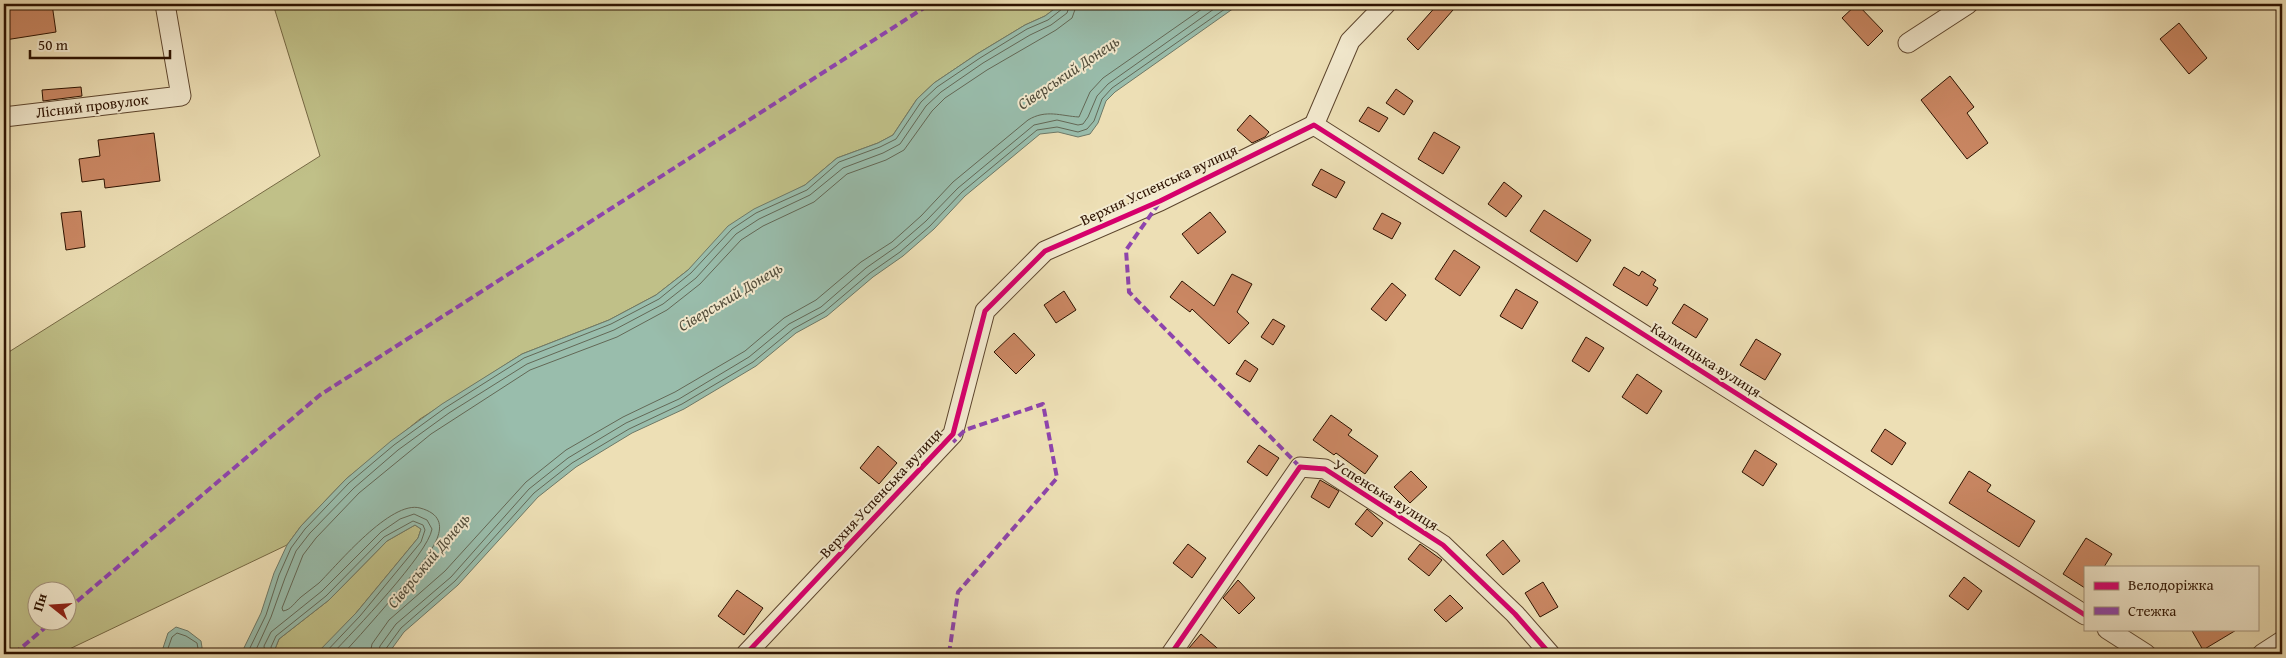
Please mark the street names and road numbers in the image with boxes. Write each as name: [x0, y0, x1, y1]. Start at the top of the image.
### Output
street label: Лісний провулок: [34, 88, 150, 123]
street label: Верхня Успенська вулиця: [1077, 139, 1241, 230]
street label: Калмицька вулиця: [1647, 317, 1766, 402]
street label: Верхня Успенська вулиця: [815, 423, 947, 562]
street label: Успенська вулиця: [1330, 454, 1443, 536]

